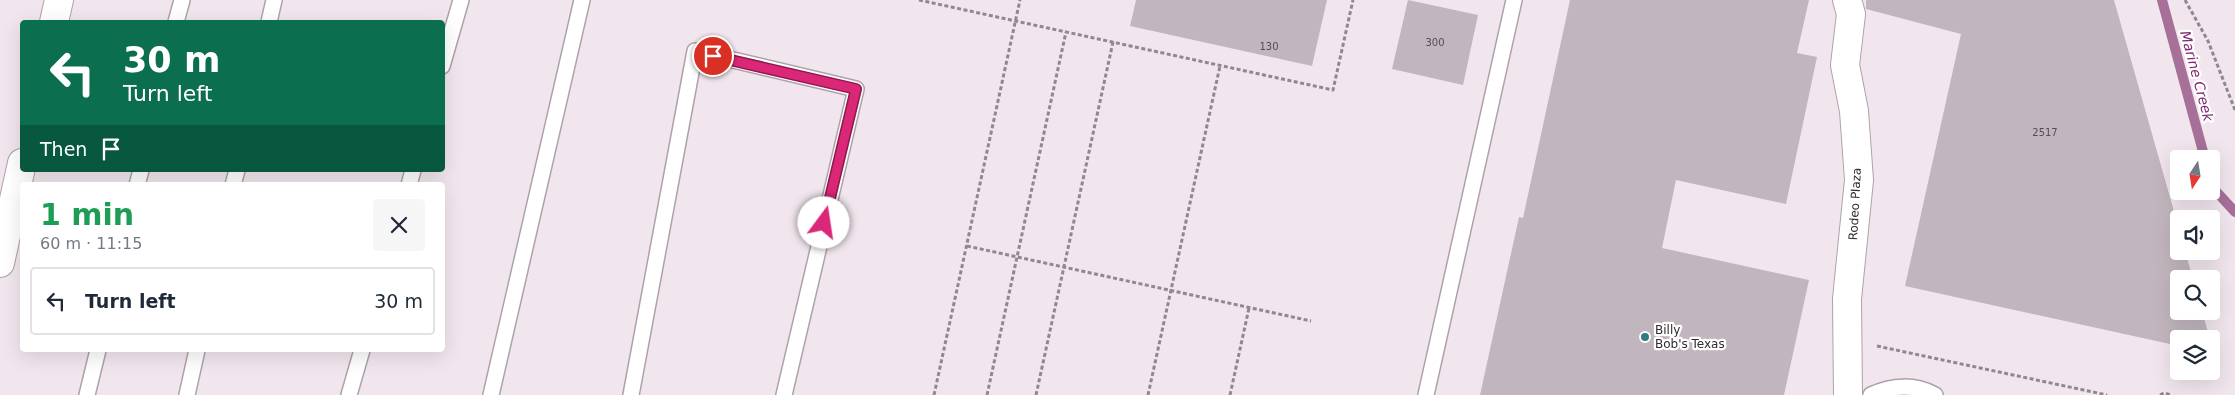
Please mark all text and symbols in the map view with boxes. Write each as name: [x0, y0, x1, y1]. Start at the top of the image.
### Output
water label: Marine Creek: [2177, 29, 2217, 124]
pin: [692, 35, 734, 77]
house number: 300: [1425, 37, 1445, 48]
icon: left: [40, 40, 105, 105]
text: 30 m: [123, 40, 220, 80]
house number: 130: [1259, 41, 1279, 52]
icon: arrive: [699, 42, 727, 70]
text: Turn left: [123, 81, 212, 106]
house number: 2517: [2032, 127, 2058, 138]
icon: arrive: [97, 135, 125, 163]
text: Then: [40, 138, 87, 160]
north arrow: [2170, 150, 2220, 200]
map controls: [2170, 150, 2220, 380]
street label: Rodeo Plaza: [1846, 167, 1864, 241]
position arrow: [797, 196, 849, 248]
text: 1 min: [40, 197, 134, 232]
button: close: [373, 199, 425, 251]
button: sound: [2170, 210, 2220, 260]
text: 60 m · 11:15: [40, 234, 142, 253]
button: search: [2170, 270, 2220, 320]
icon: left: [42, 287, 70, 315]
text: Turn left: [85, 290, 176, 312]
text: 30 m: [374, 290, 423, 312]
place label: Billy Bob's Texas: [1655, 323, 1725, 351]
button: layers: [2170, 330, 2220, 380]
marker: Billy Bob's Texas: [1639, 331, 1651, 343]

